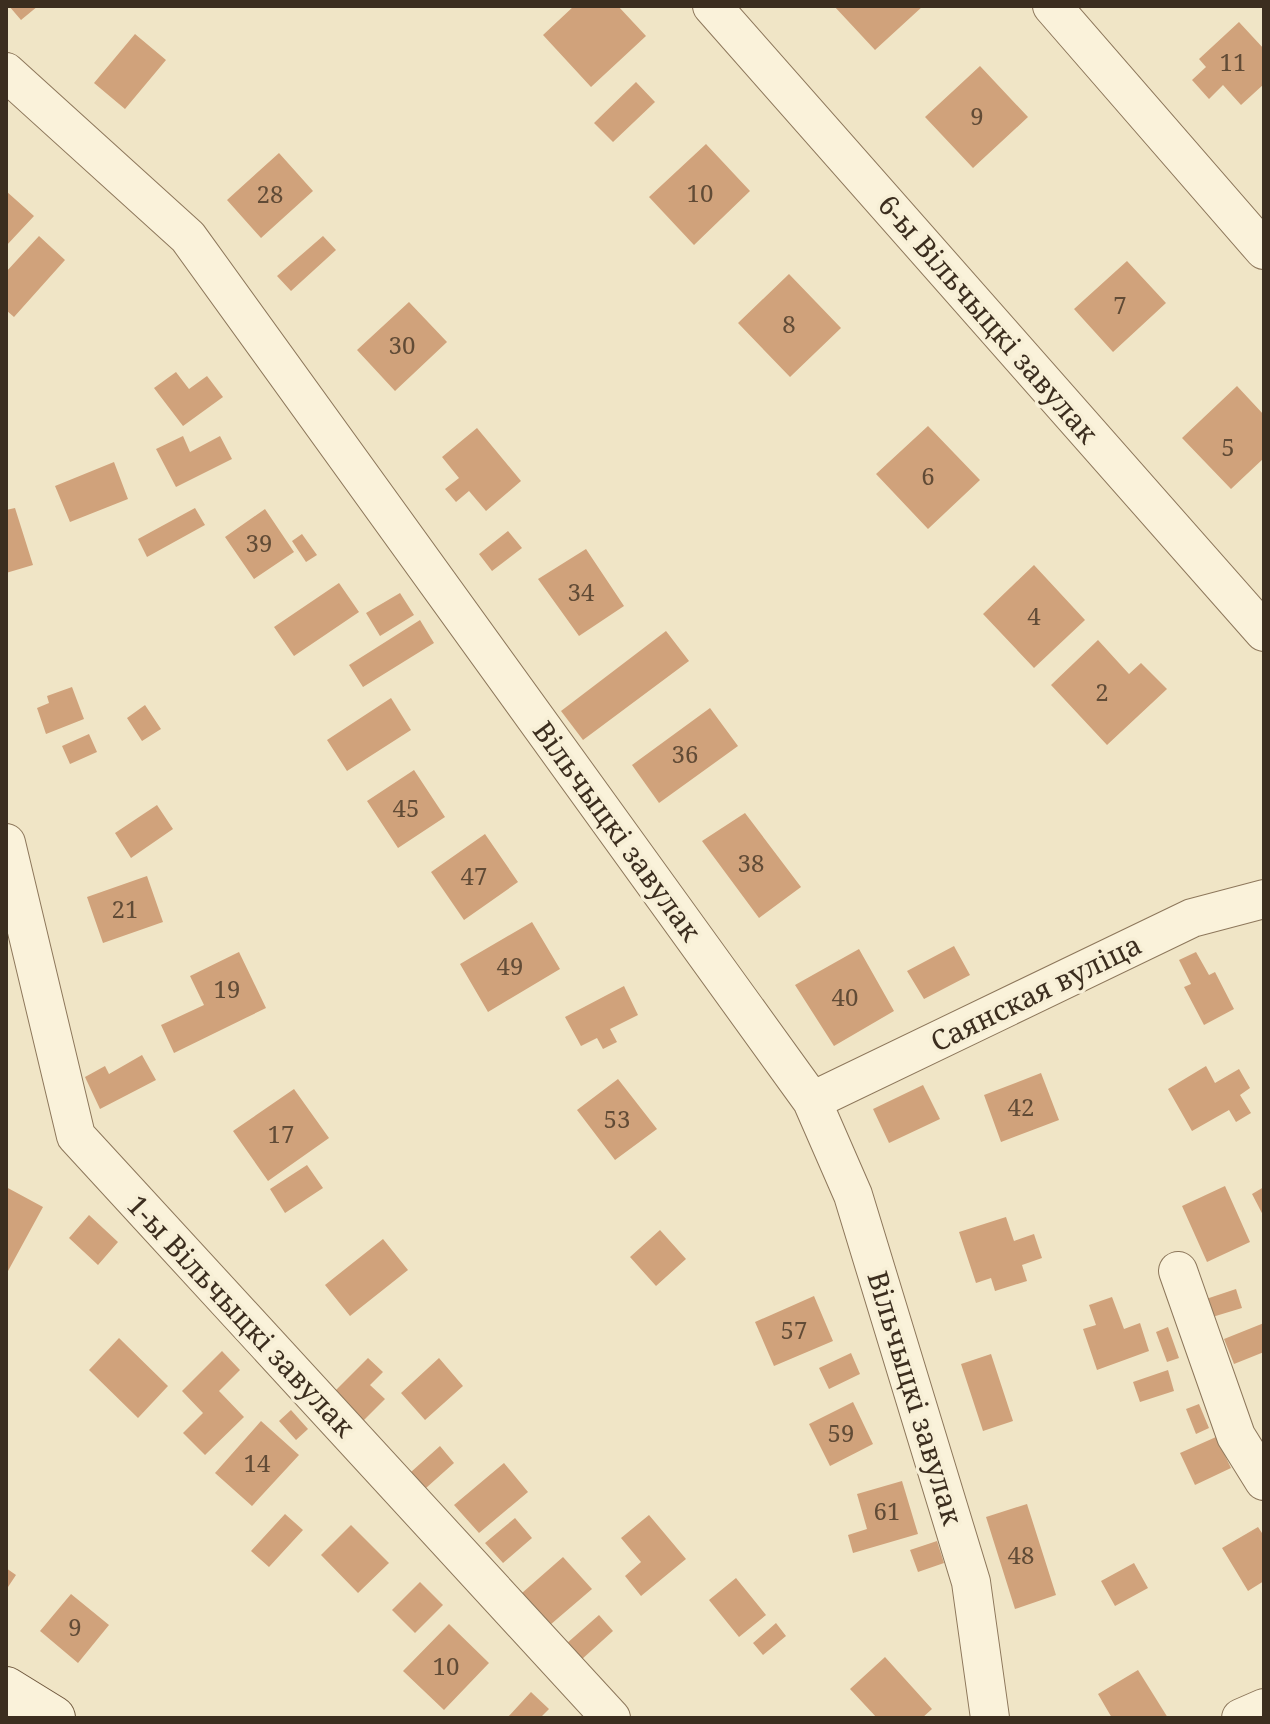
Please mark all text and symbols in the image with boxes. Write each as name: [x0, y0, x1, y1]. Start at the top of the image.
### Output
house number: 11: [1220, 45, 1246, 78]
house number: 9: [970, 99, 984, 132]
house number: 10: [687, 176, 713, 209]
house number: 28: [257, 177, 283, 210]
street label: 6-ы Вільчыцкі завулак: [870, 186, 1108, 451]
house number: 7: [1113, 288, 1127, 321]
house number: 8: [782, 307, 796, 340]
house number: 30: [389, 328, 415, 361]
house number: 5: [1221, 430, 1235, 463]
house number: 6: [921, 459, 935, 492]
house number: 39: [246, 526, 272, 559]
house number: 34: [568, 575, 595, 608]
house number: 4: [1027, 599, 1041, 632]
house number: 2: [1095, 675, 1109, 708]
street label: Вільчыцкі завулак: [525, 713, 711, 948]
house number: 36: [672, 737, 698, 770]
house number: 45: [393, 791, 419, 824]
house number: 38: [738, 846, 764, 879]
house number: 47: [461, 859, 487, 892]
house number: 21: [112, 892, 138, 925]
street label: Саянская вуліца: [924, 925, 1147, 1060]
house number: 49: [497, 949, 523, 982]
house number: 19: [214, 972, 240, 1005]
house number: 40: [832, 980, 858, 1013]
house number: 42: [1008, 1090, 1034, 1123]
house number: 53: [604, 1102, 630, 1135]
house number: 17: [268, 1117, 294, 1150]
street label: 1-ы Вільчыцкі завулак: [119, 1186, 364, 1445]
street label: Вільчыцкі завулак: [859, 1266, 973, 1530]
house number: 57: [781, 1313, 807, 1346]
house number: 59: [828, 1416, 854, 1449]
house number: 14: [244, 1446, 271, 1479]
house number: 61: [874, 1494, 900, 1527]
house number: 48: [1008, 1538, 1034, 1571]
house number: 9: [68, 1610, 82, 1643]
house number: 10: [433, 1649, 459, 1682]

